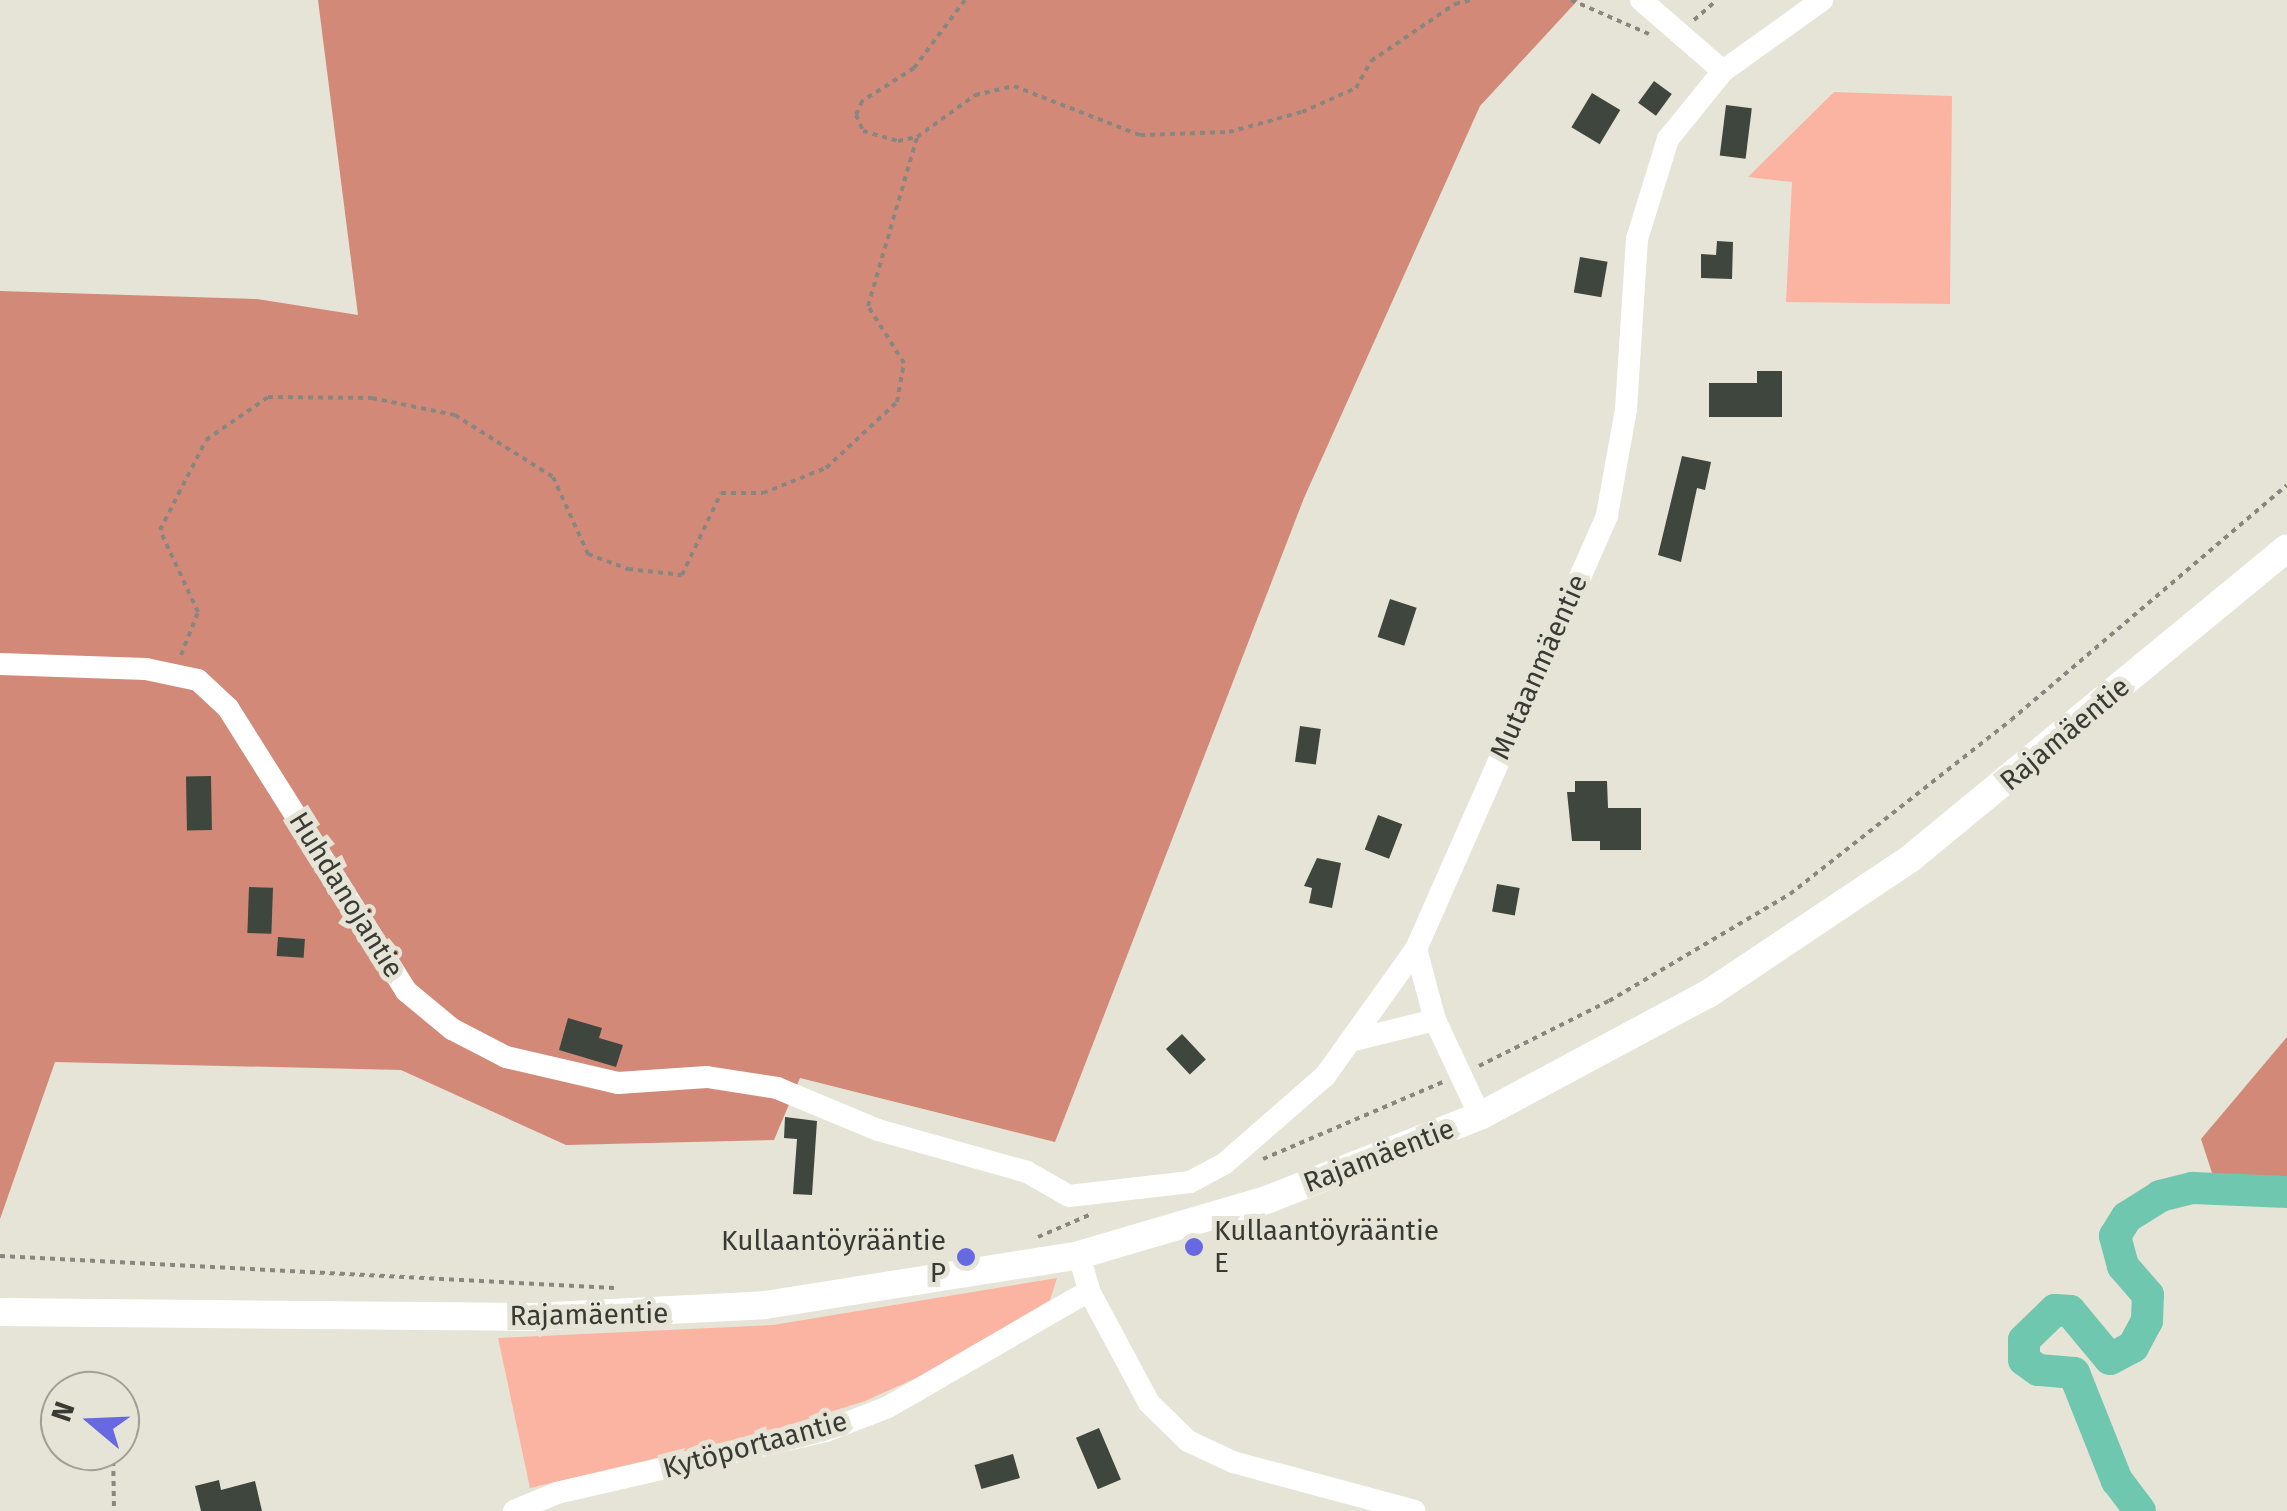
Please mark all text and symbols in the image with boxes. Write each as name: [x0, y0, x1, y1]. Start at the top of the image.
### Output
street label: Mutaanmäentie: [1483, 569, 1595, 765]
street label: Rajamäentie: [1993, 670, 2137, 798]
street label: Huhdanojantie: [282, 806, 410, 984]
street label: Rajamäentie: [1299, 1112, 1459, 1200]
place label: Kullaantöyrääntie E: [1214, 1214, 1439, 1280]
place label: Kullaantöyrääntie P: [721, 1224, 946, 1290]
marker: Kullaantöyrääntie E: [1183, 1236, 1205, 1258]
marker: Kullaantöyrääntie P: [955, 1246, 977, 1268]
street label: Rajamäentie: [509, 1297, 669, 1333]
north arrow: [40, 1371, 140, 1471]
text: N: [44, 1398, 82, 1426]
street label: Kytöportaantie: [659, 1404, 851, 1486]

